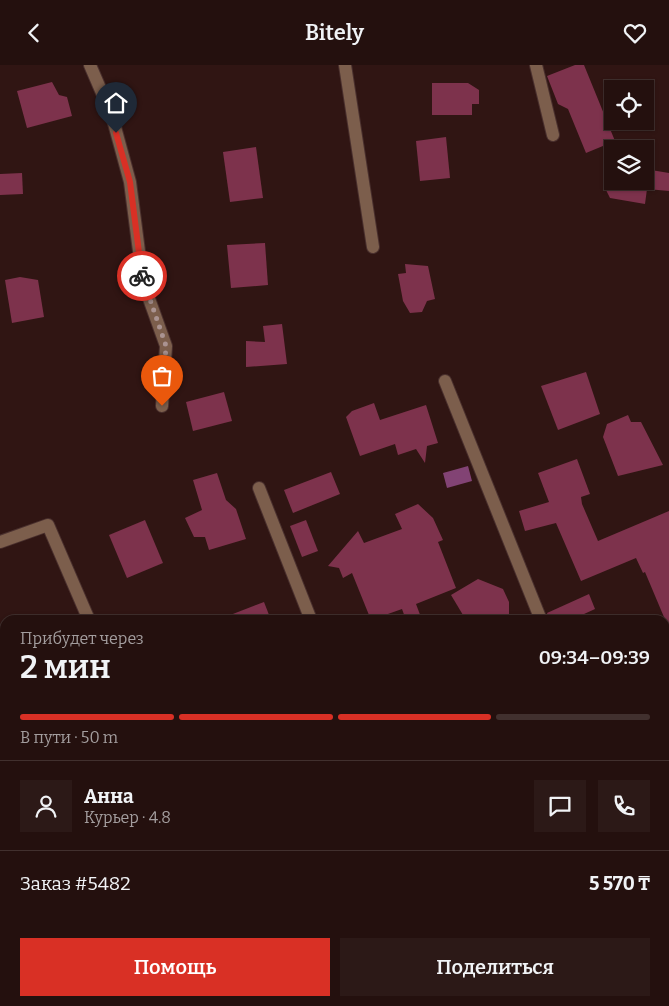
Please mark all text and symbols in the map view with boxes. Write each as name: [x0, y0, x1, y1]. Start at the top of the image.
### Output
icon: back: [20, 19, 48, 47]
text: Bitely: [305, 19, 364, 46]
icon: heart: [621, 19, 649, 47]
map controls: [604, 80, 654, 190]
button: locate: [604, 80, 654, 130]
pin: [95, 82, 137, 133]
icon: home: [102, 89, 130, 117]
button: layers: [604, 140, 654, 190]
courier: [117, 251, 167, 301]
icon: bike: [128, 262, 156, 290]
pin: [141, 355, 183, 406]
icon: bag: [148, 362, 176, 390]
text: Прибудет через: [20, 629, 144, 648]
text: 09:34–09:39: [539, 646, 650, 669]
text: 2 мин: [20, 648, 111, 686]
text: В пути · 50 m: [20, 728, 118, 747]
button: person: [20, 780, 72, 832]
button: chat: [534, 780, 586, 832]
button: phone: [598, 780, 650, 832]
text: Анна: [84, 785, 134, 808]
text: Курьер · 4.8: [84, 808, 171, 827]
text: Заказ #5482: [20, 872, 131, 895]
text: 5 570 ₸: [589, 872, 650, 895]
button: Помощь: [20, 938, 330, 996]
button: Поделиться: [340, 938, 650, 996]

